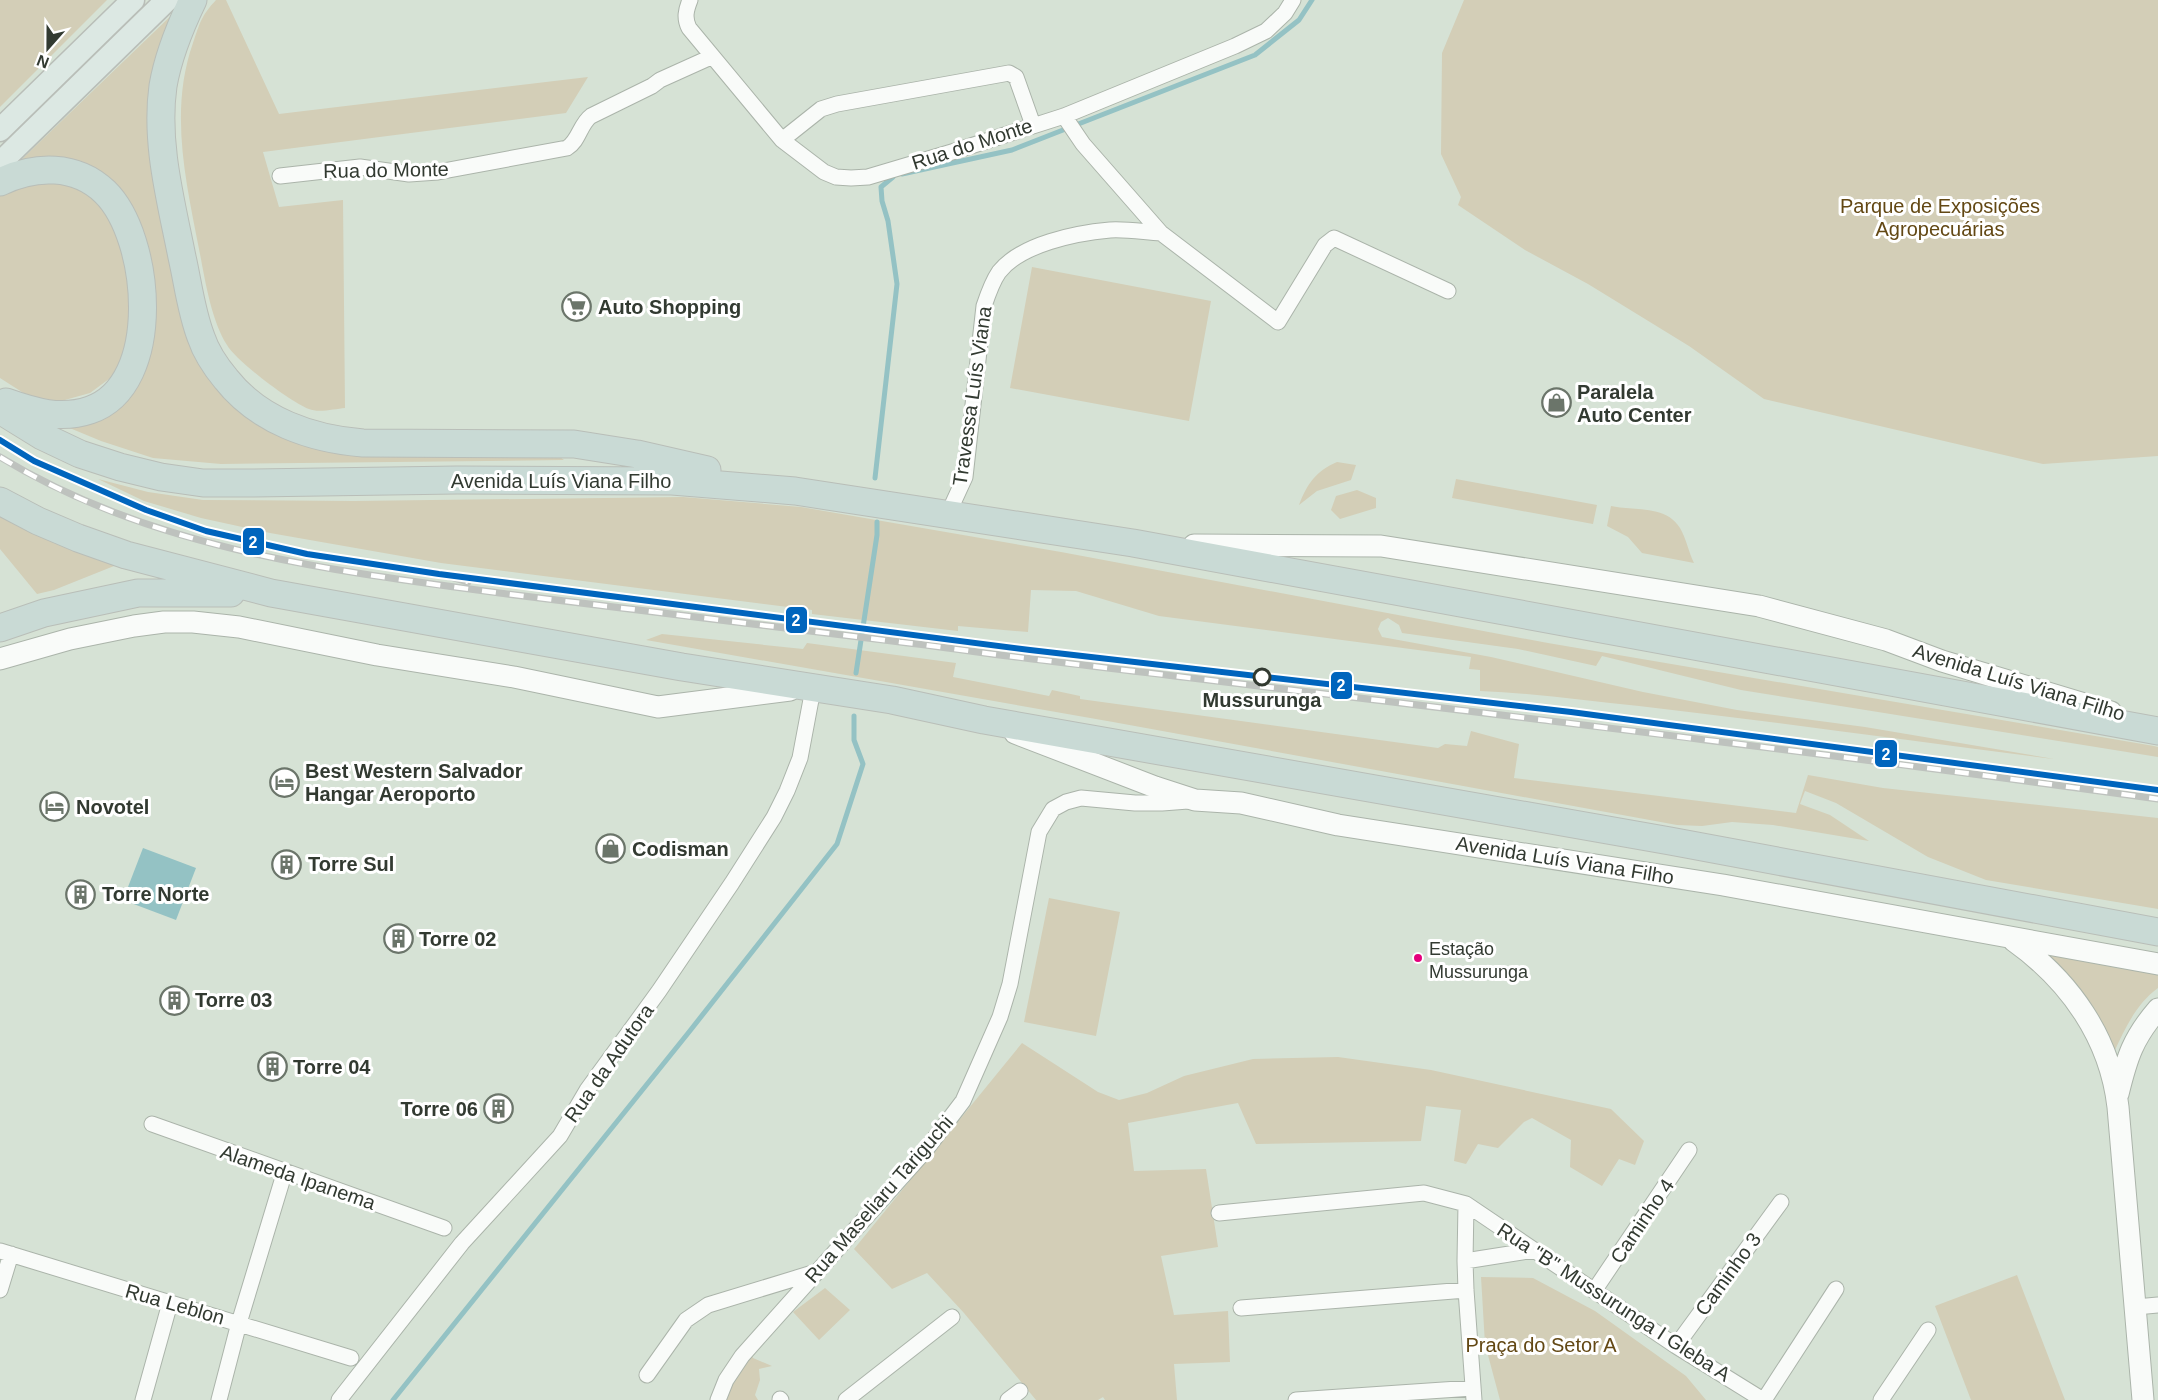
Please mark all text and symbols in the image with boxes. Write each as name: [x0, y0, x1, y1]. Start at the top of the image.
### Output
north arrow: [18, 18, 78, 78]
text: N: [34, 52, 51, 72]
street label: Rua do Monte: [909, 114, 1035, 174]
street label: Rua do Monte: [323, 158, 449, 182]
park label: Parque de Exposições Agropecuárias: [1840, 195, 2040, 240]
supermarket icon: Auto Shopping: [561, 291, 593, 323]
place label: Auto Shopping: [598, 296, 741, 318]
street label: Travessa Luís Viana: [948, 304, 996, 487]
place label: Paralela Auto Center: [1577, 381, 1692, 426]
shop icon: Paralela Auto Center: [1540, 387, 1572, 419]
street label: Avenida Luís Viana Filho: [451, 470, 671, 492]
line badge: 2: [242, 527, 265, 556]
text: 2: [249, 534, 258, 551]
line badge: 2: [785, 606, 808, 634]
text: 2: [792, 612, 801, 629]
street label: Avenida Luís Viana Filho: [1910, 639, 2128, 725]
marker: Mussurunga: [1253, 668, 1271, 686]
line badge: 2: [1330, 671, 1353, 700]
text: 2: [1337, 677, 1346, 694]
place label: Mussurunga: [1203, 689, 1322, 711]
line badge: 2: [1874, 739, 1898, 768]
text: 2: [1882, 746, 1891, 763]
place label: Best Western Salvador Hangar Aeroporto: [305, 760, 523, 805]
hotel icon: Best Western Salvador Hangar Aeroporto: [268, 766, 300, 798]
hotel icon: Novotel: [39, 791, 71, 823]
place label: Novotel: [76, 796, 149, 818]
street label: Avenida Luís Viana Filho: [1454, 832, 1676, 888]
shop icon: Codisman: [595, 833, 627, 865]
place label: Codisman: [632, 838, 729, 860]
building icon: Torre Sul: [271, 848, 303, 880]
place label: Torre Sul: [308, 853, 394, 875]
building icon: Torre Norte: [65, 878, 97, 910]
place label: Torre Norte: [102, 883, 209, 905]
building icon: Torre 02: [382, 923, 414, 955]
place label: Torre 02: [419, 928, 496, 950]
place label: Estação Mussurunga: [1429, 939, 1529, 982]
marker: Estação Mussurunga: [1412, 952, 1424, 964]
building icon: Torre 03: [158, 984, 190, 1016]
place label: Torre 03: [195, 989, 272, 1011]
street label: Rua da Adutora: [560, 999, 658, 1126]
building icon: Torre 04: [256, 1051, 288, 1083]
place label: Torre 04: [293, 1056, 371, 1078]
building icon: Torre 06: [483, 1093, 515, 1125]
place label: Torre 06: [401, 1098, 478, 1120]
street label: Rua Maseliaru Tariguchi: [800, 1111, 958, 1287]
street label: Alameda Ipanema: [218, 1140, 379, 1214]
street label: Caminho 4: [1606, 1175, 1678, 1267]
street label: Rua "B" Mussurunga I Gleba A: [1493, 1218, 1735, 1386]
street label: Caminho 3: [1691, 1228, 1765, 1320]
street label: Rua Leblon: [123, 1279, 227, 1329]
park label: Praça do Setor A: [1465, 1334, 1617, 1356]

